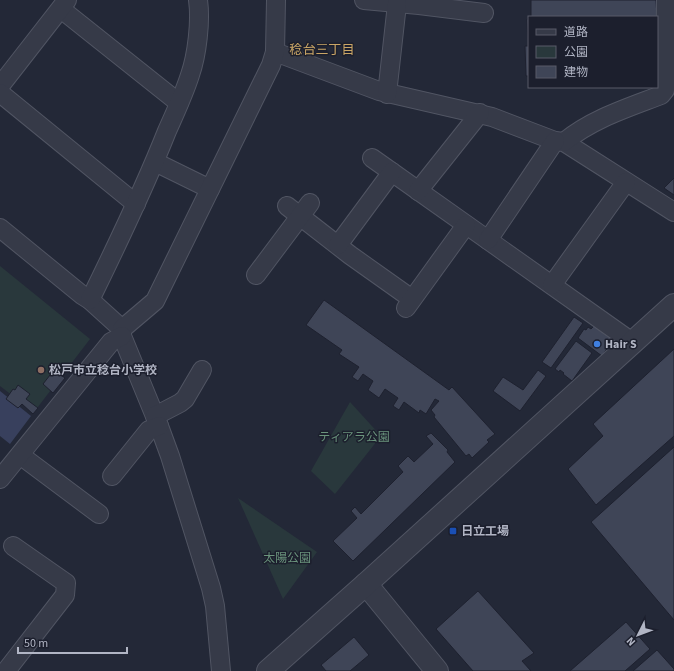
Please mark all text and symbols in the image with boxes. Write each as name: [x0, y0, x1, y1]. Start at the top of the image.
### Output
legend: [528, 16, 658, 88]
text: 道路: [564, 24, 588, 41]
district label: 稔台三丁目: [289, 41, 355, 59]
text: 公園: [564, 44, 588, 61]
text: 建物: [564, 64, 588, 81]
place label: Hair S: [605, 336, 637, 353]
marker: Hair S: [592, 339, 602, 349]
place label: 松戸市立稔台小学校: [49, 362, 157, 379]
marker: 松戸市立稔台小学校: [36, 365, 46, 375]
park label: ティアラ公園: [318, 429, 390, 446]
place label: 日立工場: [461, 523, 509, 540]
marker: 日立工場: [448, 526, 458, 536]
park label: 太陽公園: [263, 550, 311, 567]
north arrow: [618, 615, 658, 655]
scale bar: [18, 629, 127, 655]
text: N: [623, 634, 639, 649]
text: 50 m: [24, 635, 48, 652]

